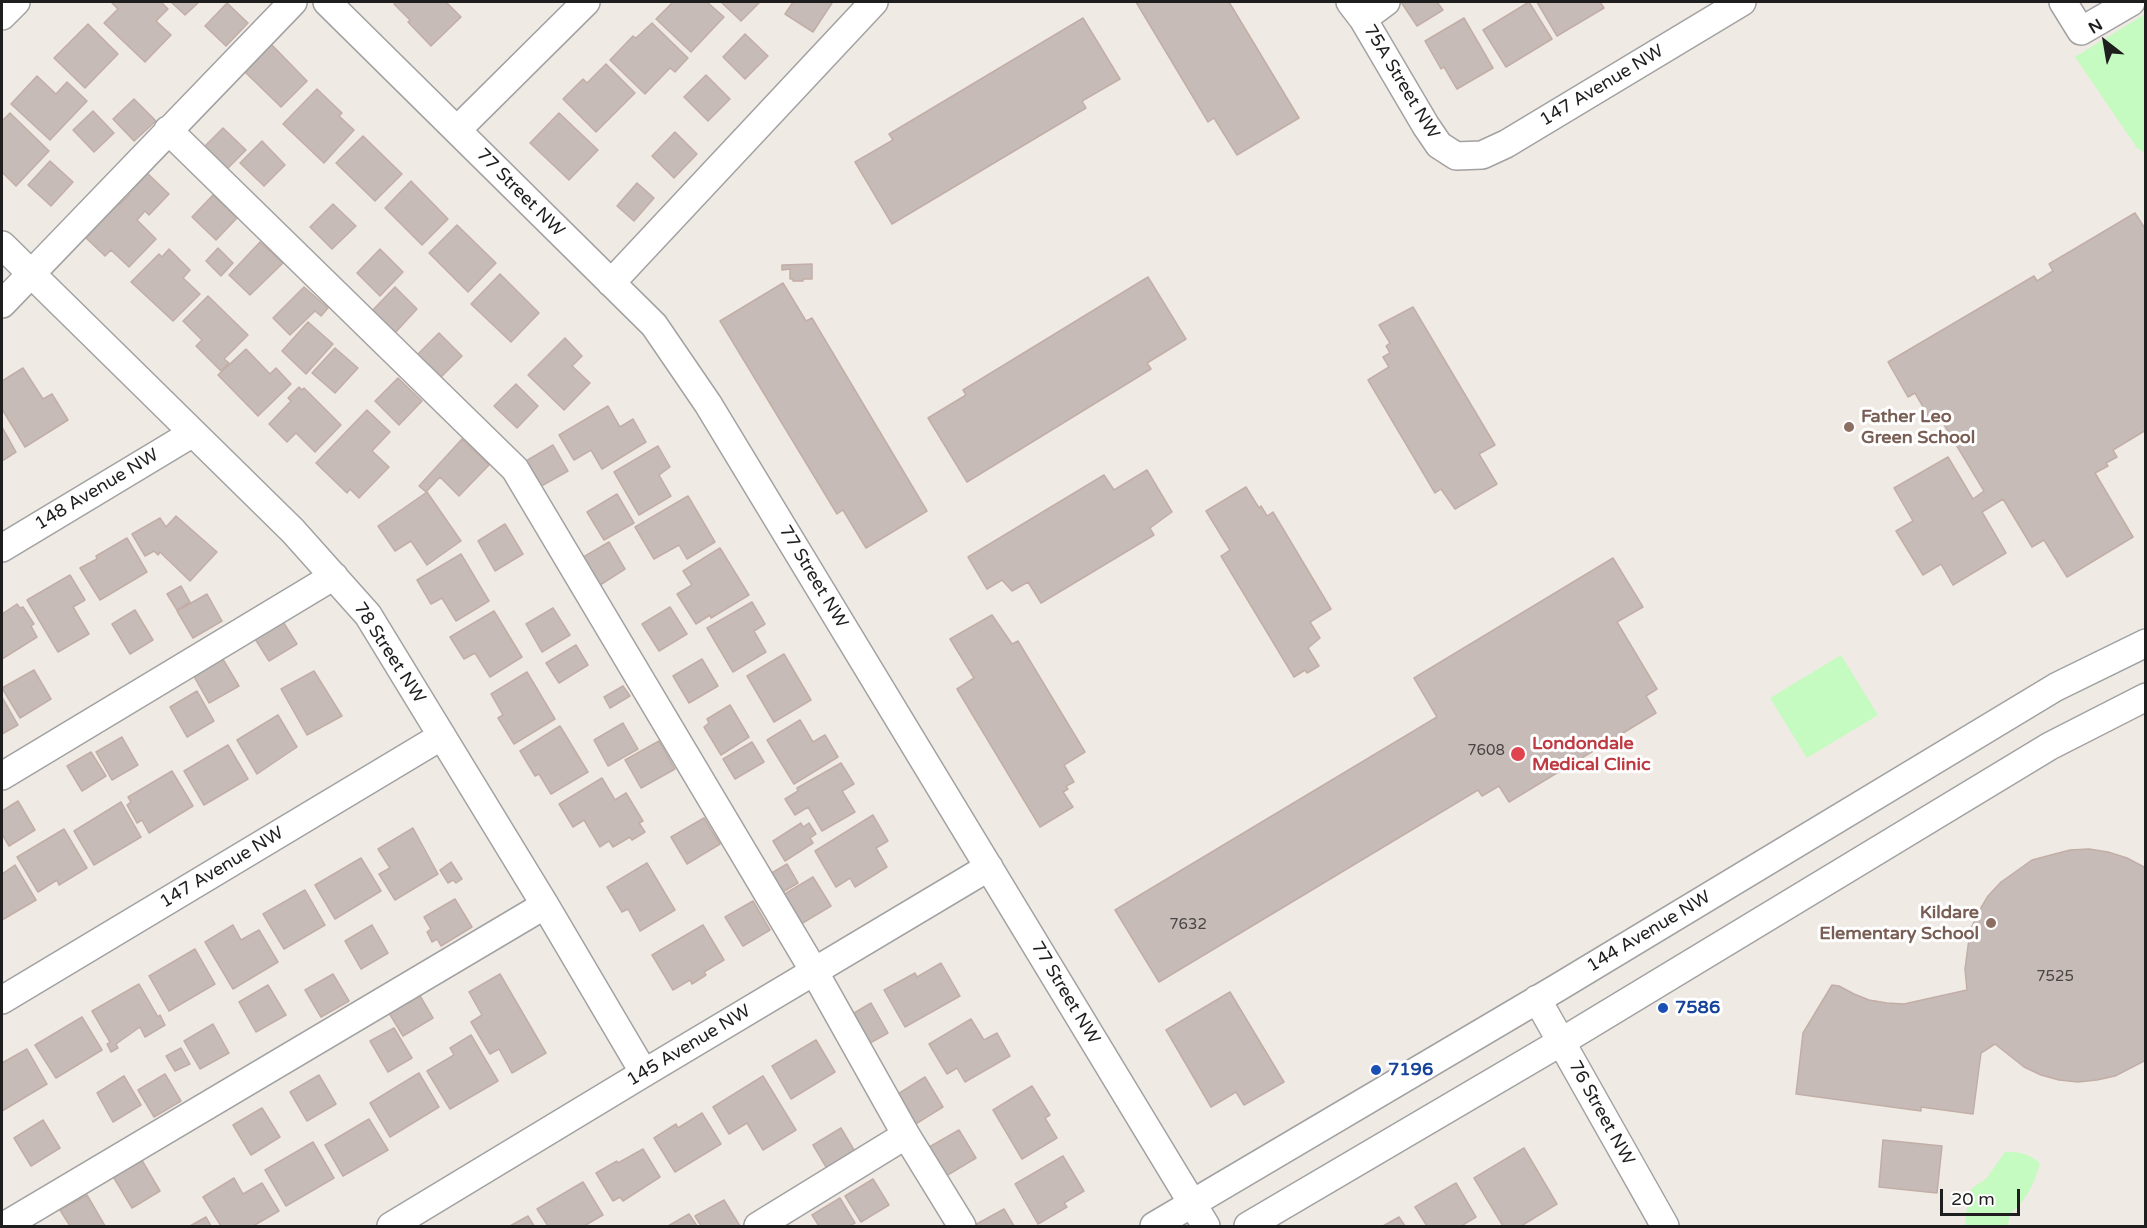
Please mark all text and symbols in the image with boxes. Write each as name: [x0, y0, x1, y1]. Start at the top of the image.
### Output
north arrow: [2075, 12, 2135, 72]
text: N: [2085, 15, 2106, 38]
street label: 75A Street NW: [1358, 21, 1444, 143]
street label: 147 Avenue NW: [1536, 41, 1668, 131]
street label: 77 Street NW: [471, 144, 569, 242]
place label: Father Leo Green School: [1861, 406, 1975, 448]
marker: Father Leo Green School: [1842, 420, 1856, 434]
street label: 148 Avenue NW: [31, 445, 163, 535]
street label: 77 Street NW: [774, 522, 852, 632]
street label: 78 Street NW: [348, 598, 430, 708]
place label: Londondale Medical Clinic: [1532, 733, 1651, 776]
house number: 7608: [1467, 742, 1505, 760]
marker: Londondale Medical Clinic: [1509, 745, 1527, 763]
street label: 147 Avenue NW: [156, 823, 288, 913]
street label: 144 Avenue NW: [1583, 887, 1715, 977]
place label: Kildare Elementary School: [1819, 902, 1979, 944]
house number: 7632: [1169, 916, 1207, 934]
marker: Kildare Elementary School: [1984, 916, 1998, 930]
street label: 77 Street NW: [1026, 938, 1104, 1048]
house number: 7525: [2036, 968, 2074, 986]
place label: 7586: [1675, 997, 1720, 1019]
street label: 145 Avenue NW: [623, 1001, 755, 1091]
marker: 7586: [1656, 1001, 1670, 1015]
street label: 76 Street NW: [1563, 1057, 1639, 1169]
place label: 7196: [1388, 1059, 1433, 1081]
marker: 7196: [1369, 1063, 1383, 1077]
scale bar: [1943, 1177, 2022, 1215]
text: 20 m: [1951, 1188, 1995, 1210]

